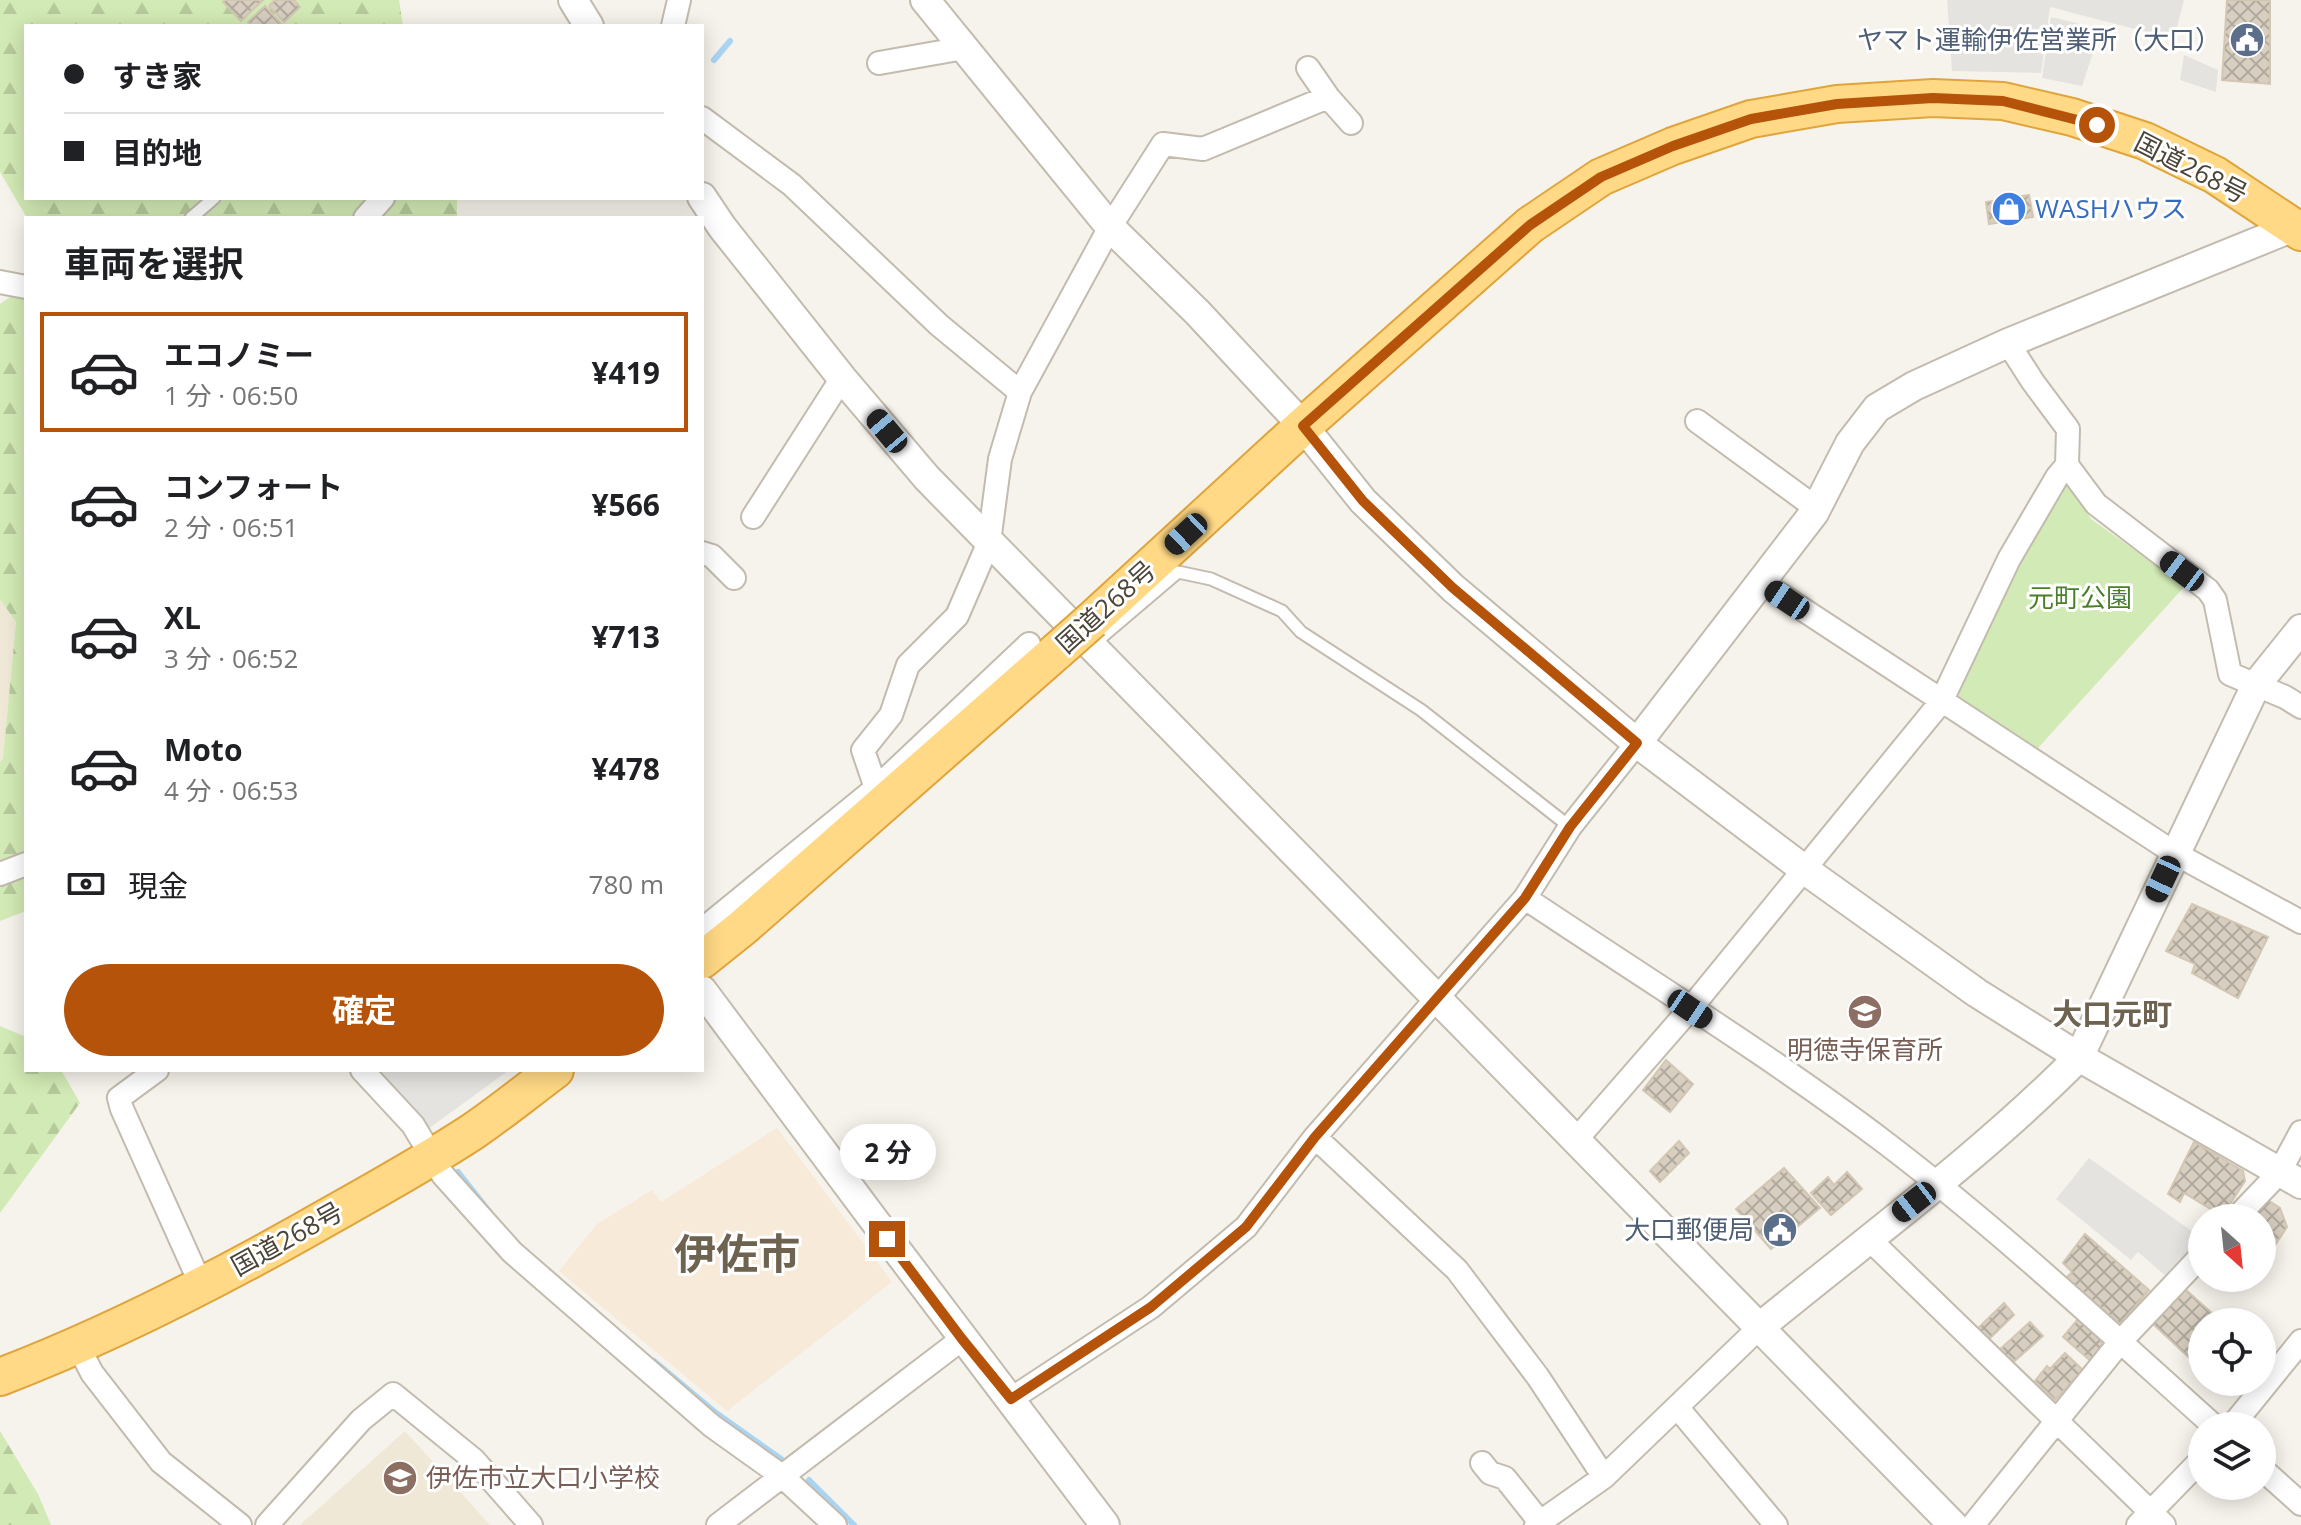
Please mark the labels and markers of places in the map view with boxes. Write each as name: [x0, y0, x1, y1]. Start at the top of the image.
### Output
place label: ヤマト運輸伊佐営業所（大口）: [1857, 21, 2221, 57]
public building icon: ヤマト運輸伊佐営業所（大口）: [2228, 21, 2266, 59]
shop icon: WASHハウス: [1990, 190, 2028, 228]
place label: WASHハウス: [2035, 190, 2187, 226]
school or university icon: 明徳寺保育所: [1846, 993, 1884, 1031]
place label: 明徳寺保育所: [1787, 1031, 1943, 1067]
place label: 大口郵便局: [1624, 1211, 1754, 1247]
public building icon: 大口郵便局: [1761, 1211, 1799, 1249]
school or university icon: 伊佐市立大口小学校: [381, 1459, 419, 1497]
place label: 伊佐市立大口小学校: [426, 1459, 660, 1495]

